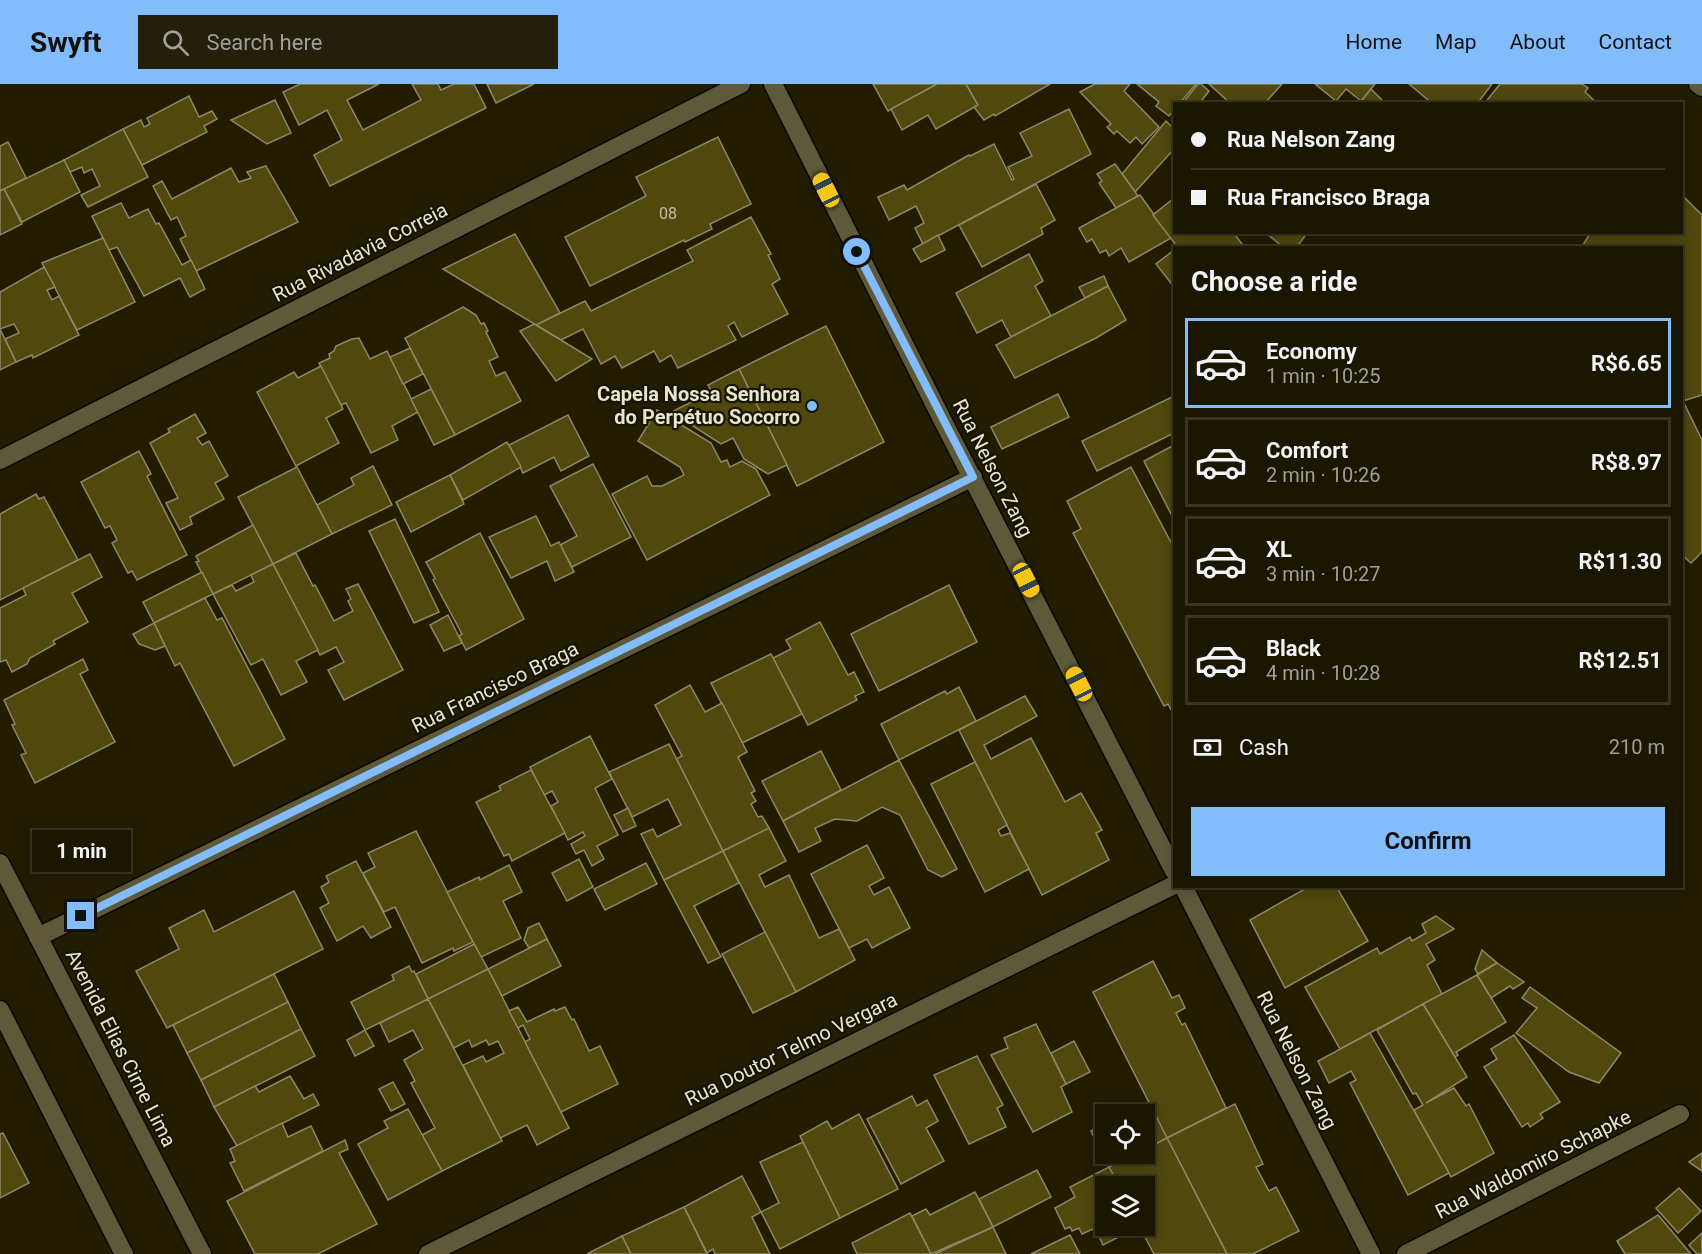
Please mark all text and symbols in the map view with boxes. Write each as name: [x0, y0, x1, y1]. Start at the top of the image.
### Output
search box: [138, 15, 558, 69]
text: Swyft: [30, 26, 102, 59]
icon: search: [159, 26, 192, 59]
text: Search here: [207, 30, 322, 55]
text: Home: [1346, 30, 1402, 54]
text: Map: [1435, 30, 1477, 54]
text: About: [1510, 30, 1566, 54]
text: Contact: [1599, 30, 1672, 54]
text: Rua Nelson Zang: [1227, 127, 1395, 152]
car: [810, 170, 842, 210]
text: Rua Francisco Braga: [1227, 185, 1430, 210]
street label: Rua Rivadavia Correia: [268, 197, 452, 307]
house number: 08: [659, 204, 677, 223]
route start: [843, 238, 870, 265]
text: Choose a ride: [1191, 266, 1357, 298]
icon: car: [1194, 336, 1248, 390]
text: Economy: [1266, 339, 1357, 364]
text: R$6.65: [1591, 351, 1662, 376]
text: 1 min · 10:25: [1266, 364, 1381, 388]
place label: Capela Nossa Senhora do Perpétuo Socorro: [597, 382, 800, 429]
street label: Rua Nelson Zang: [948, 395, 1038, 541]
marker: Capela Nossa Senhora do Perpétuo Socorro: [805, 399, 819, 413]
icon: car: [1194, 435, 1248, 489]
text: Comfort: [1266, 438, 1348, 463]
text: R$8.97: [1591, 450, 1662, 475]
text: 2 min · 10:26: [1266, 463, 1381, 487]
icon: car: [1194, 534, 1248, 588]
text: XL: [1266, 537, 1292, 562]
text: R$11.30: [1578, 549, 1662, 574]
car: [1010, 560, 1042, 600]
text: 3 min · 10:27: [1266, 562, 1381, 586]
icon: car: [1194, 633, 1248, 687]
street label: Rua Francisco Braga: [408, 636, 582, 738]
text: Black: [1266, 636, 1321, 661]
text: R$12.51: [1578, 648, 1662, 673]
text: 4 min · 10:28: [1266, 661, 1381, 685]
car: [1063, 664, 1095, 704]
icon: cash: [1191, 731, 1224, 764]
text: Cash: [1239, 735, 1289, 760]
text: 210 m: [1609, 735, 1665, 759]
button: Confirm: [1191, 807, 1665, 876]
callout: 1 min: [32, 829, 130, 871]
text: 1 min: [56, 839, 107, 863]
route end: [67, 902, 94, 929]
street label: Avenida Elias Cirne Lima: [61, 945, 181, 1151]
street label: Rua Doutor Telmo Vergara: [681, 987, 901, 1111]
street label: Rua Nelson Zang: [1252, 987, 1342, 1133]
map controls: [1095, 1104, 1155, 1236]
button: locate: [1095, 1104, 1155, 1164]
street label: Rua Waldomiro Schapke: [1431, 1104, 1635, 1224]
button: layers: [1095, 1176, 1155, 1236]

